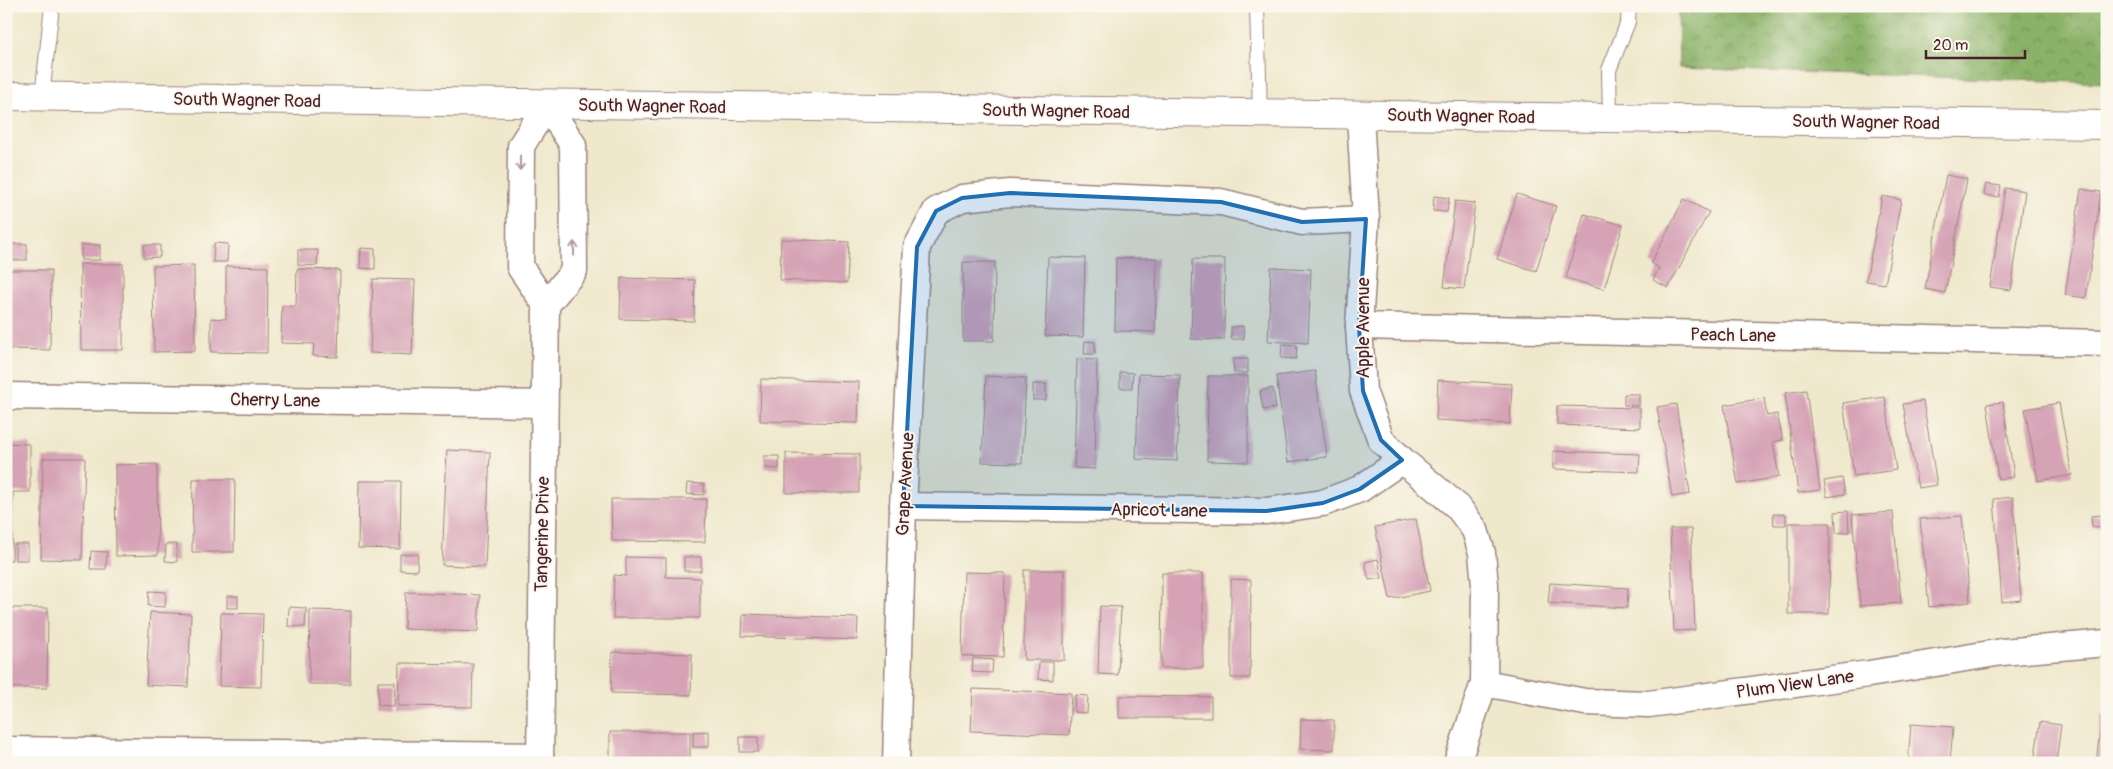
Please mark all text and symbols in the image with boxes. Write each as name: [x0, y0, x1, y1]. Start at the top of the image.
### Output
scale bar: [1926, 28, 2024, 60]
text: 20 m: [1933, 36, 1968, 55]
street label: South Wagner Road: [173, 88, 321, 113]
street label: South Wagner Road: [578, 94, 726, 119]
street label: South Wagner Road: [982, 99, 1130, 124]
street label: South Wagner Road: [1387, 104, 1535, 129]
street label: South Wagner Road: [1792, 110, 1940, 135]
one-way arrow: [515, 155, 525, 171]
one-way arrow: [569, 241, 579, 258]
street label: Apple Avenue: [1352, 277, 1375, 379]
street label: Peach Lane: [1690, 323, 1776, 348]
street label: Cherry Lane: [230, 388, 320, 413]
street label: Grape Avenue: [891, 432, 920, 536]
street label: Tangerine Drive: [530, 476, 555, 592]
street label: Apricot Lane: [1110, 498, 1208, 523]
street label: Plum View Lane: [1735, 665, 1856, 704]

